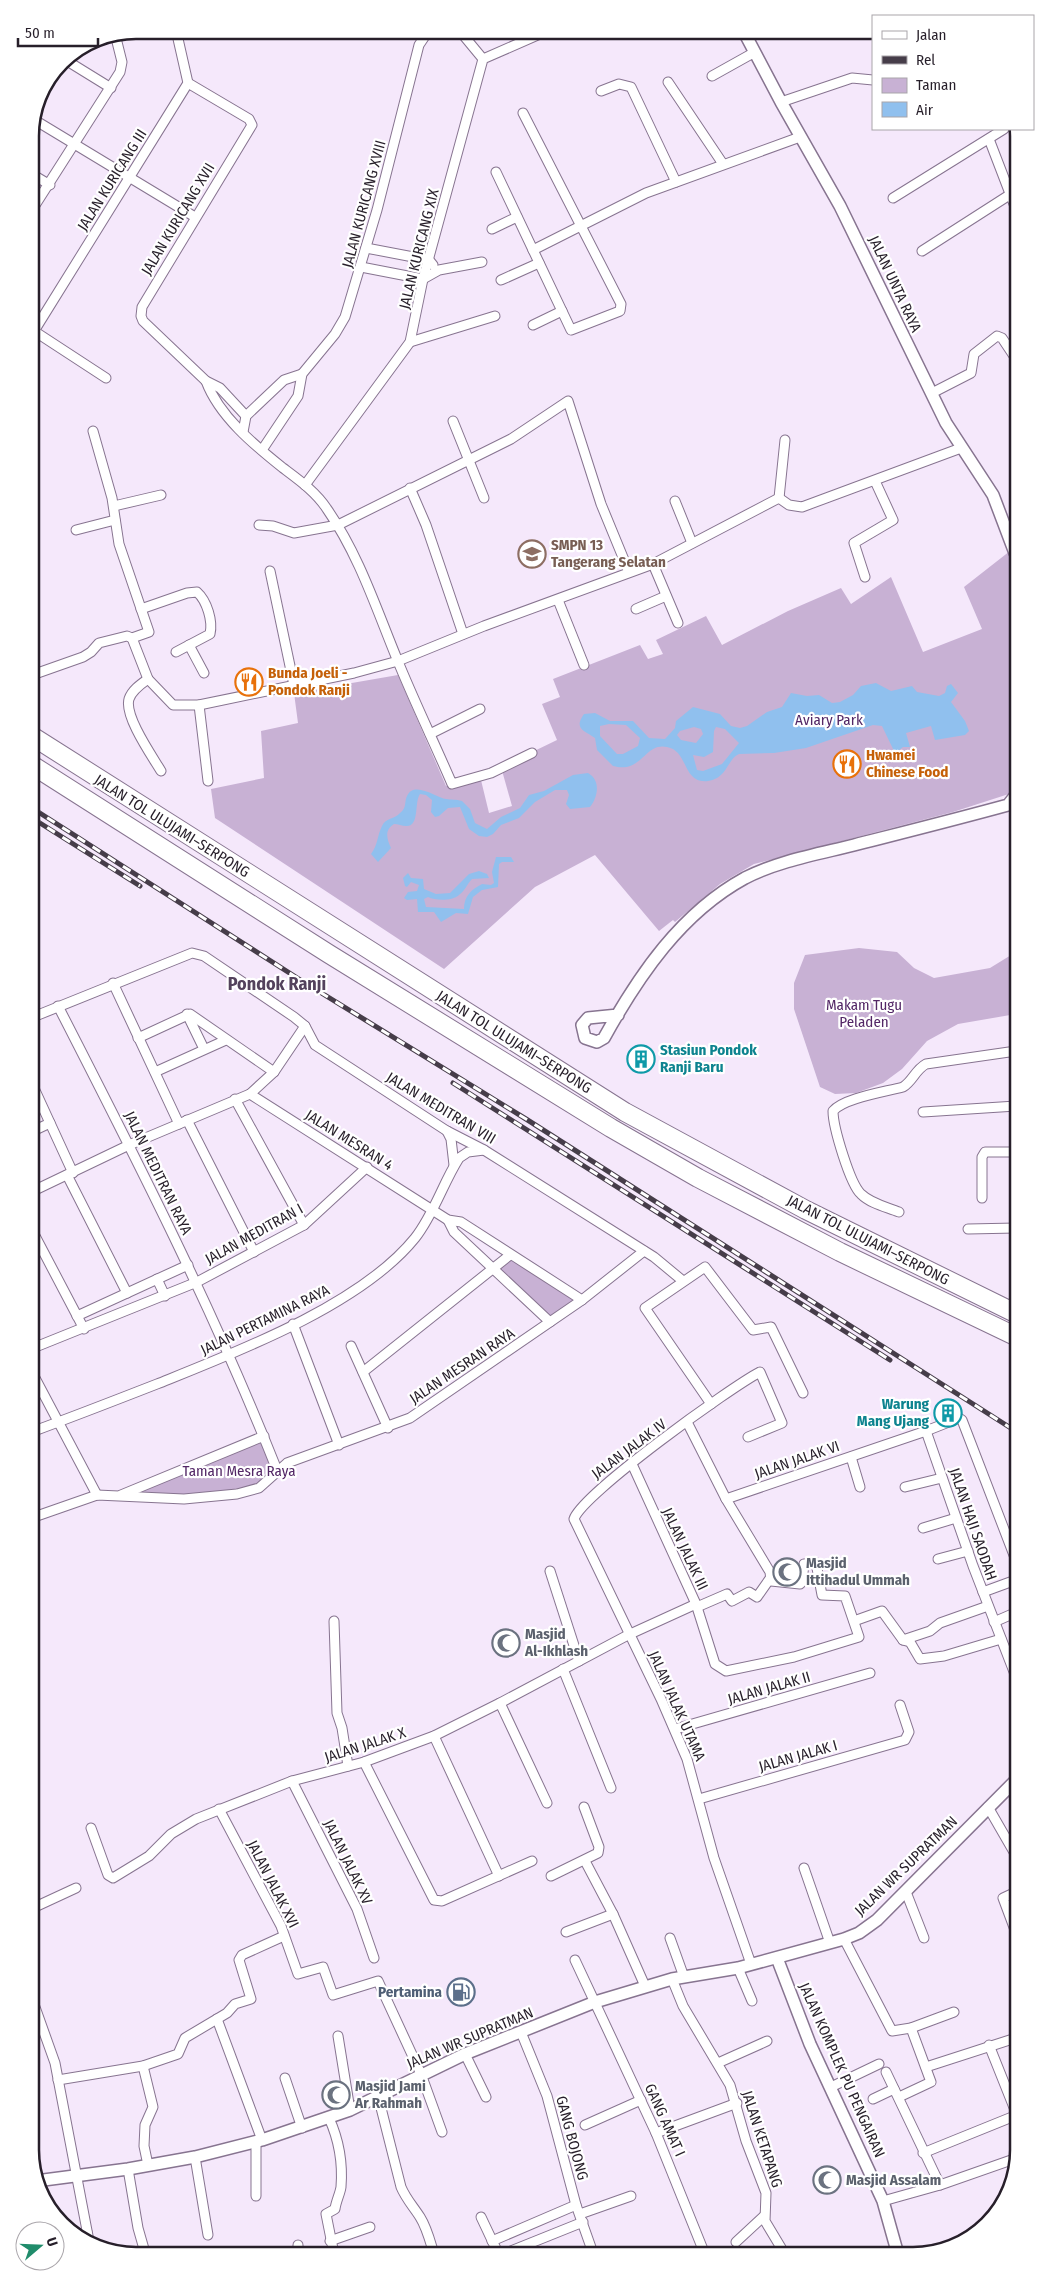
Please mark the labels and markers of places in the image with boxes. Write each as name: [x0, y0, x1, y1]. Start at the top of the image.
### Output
place label: SMPN 13 Tangerang Selatan: [551, 536, 666, 571]
school or university icon: SMPN 13 Tangerang Selatan: [517, 539, 547, 569]
place label: Bunda Joeli - Pondok Ranji: [268, 664, 350, 699]
restaurant icon: Bunda Joeli - Pondok Ranji: [234, 667, 264, 697]
place label: Hwamei Chinese Food: [866, 746, 949, 781]
restaurant icon: Hwamei Chinese Food: [832, 749, 862, 779]
place label: Stasiun Pondok Ranji Baru: [660, 1041, 757, 1076]
building icon: Stasiun Pondok Ranji Baru: [626, 1044, 656, 1074]
place label: Warung Mang Ujang: [857, 1395, 930, 1430]
building icon: Warung Mang Ujang: [933, 1398, 963, 1428]
place label: Masjid Ittihadul Ummah: [806, 1554, 910, 1589]
mosque icon: Masjid Ittihadul Ummah: [772, 1557, 802, 1587]
place label: Masjid Al-Ikhlash: [524, 1625, 588, 1660]
mosque icon: Masjid Al-Ikhlash: [491, 1628, 521, 1658]
fuel station icon: Pertamina: [446, 1977, 476, 2007]
place label: Pertamina: [378, 1983, 443, 2001]
place label: Masjid Jami Ar Rahmah: [354, 2077, 426, 2112]
mosque icon: Masjid Jami Ar Rahmah: [321, 2080, 351, 2110]
mosque icon: Masjid Assalam: [812, 2165, 842, 2195]
place label: Masjid Assalam: [846, 2171, 941, 2189]

